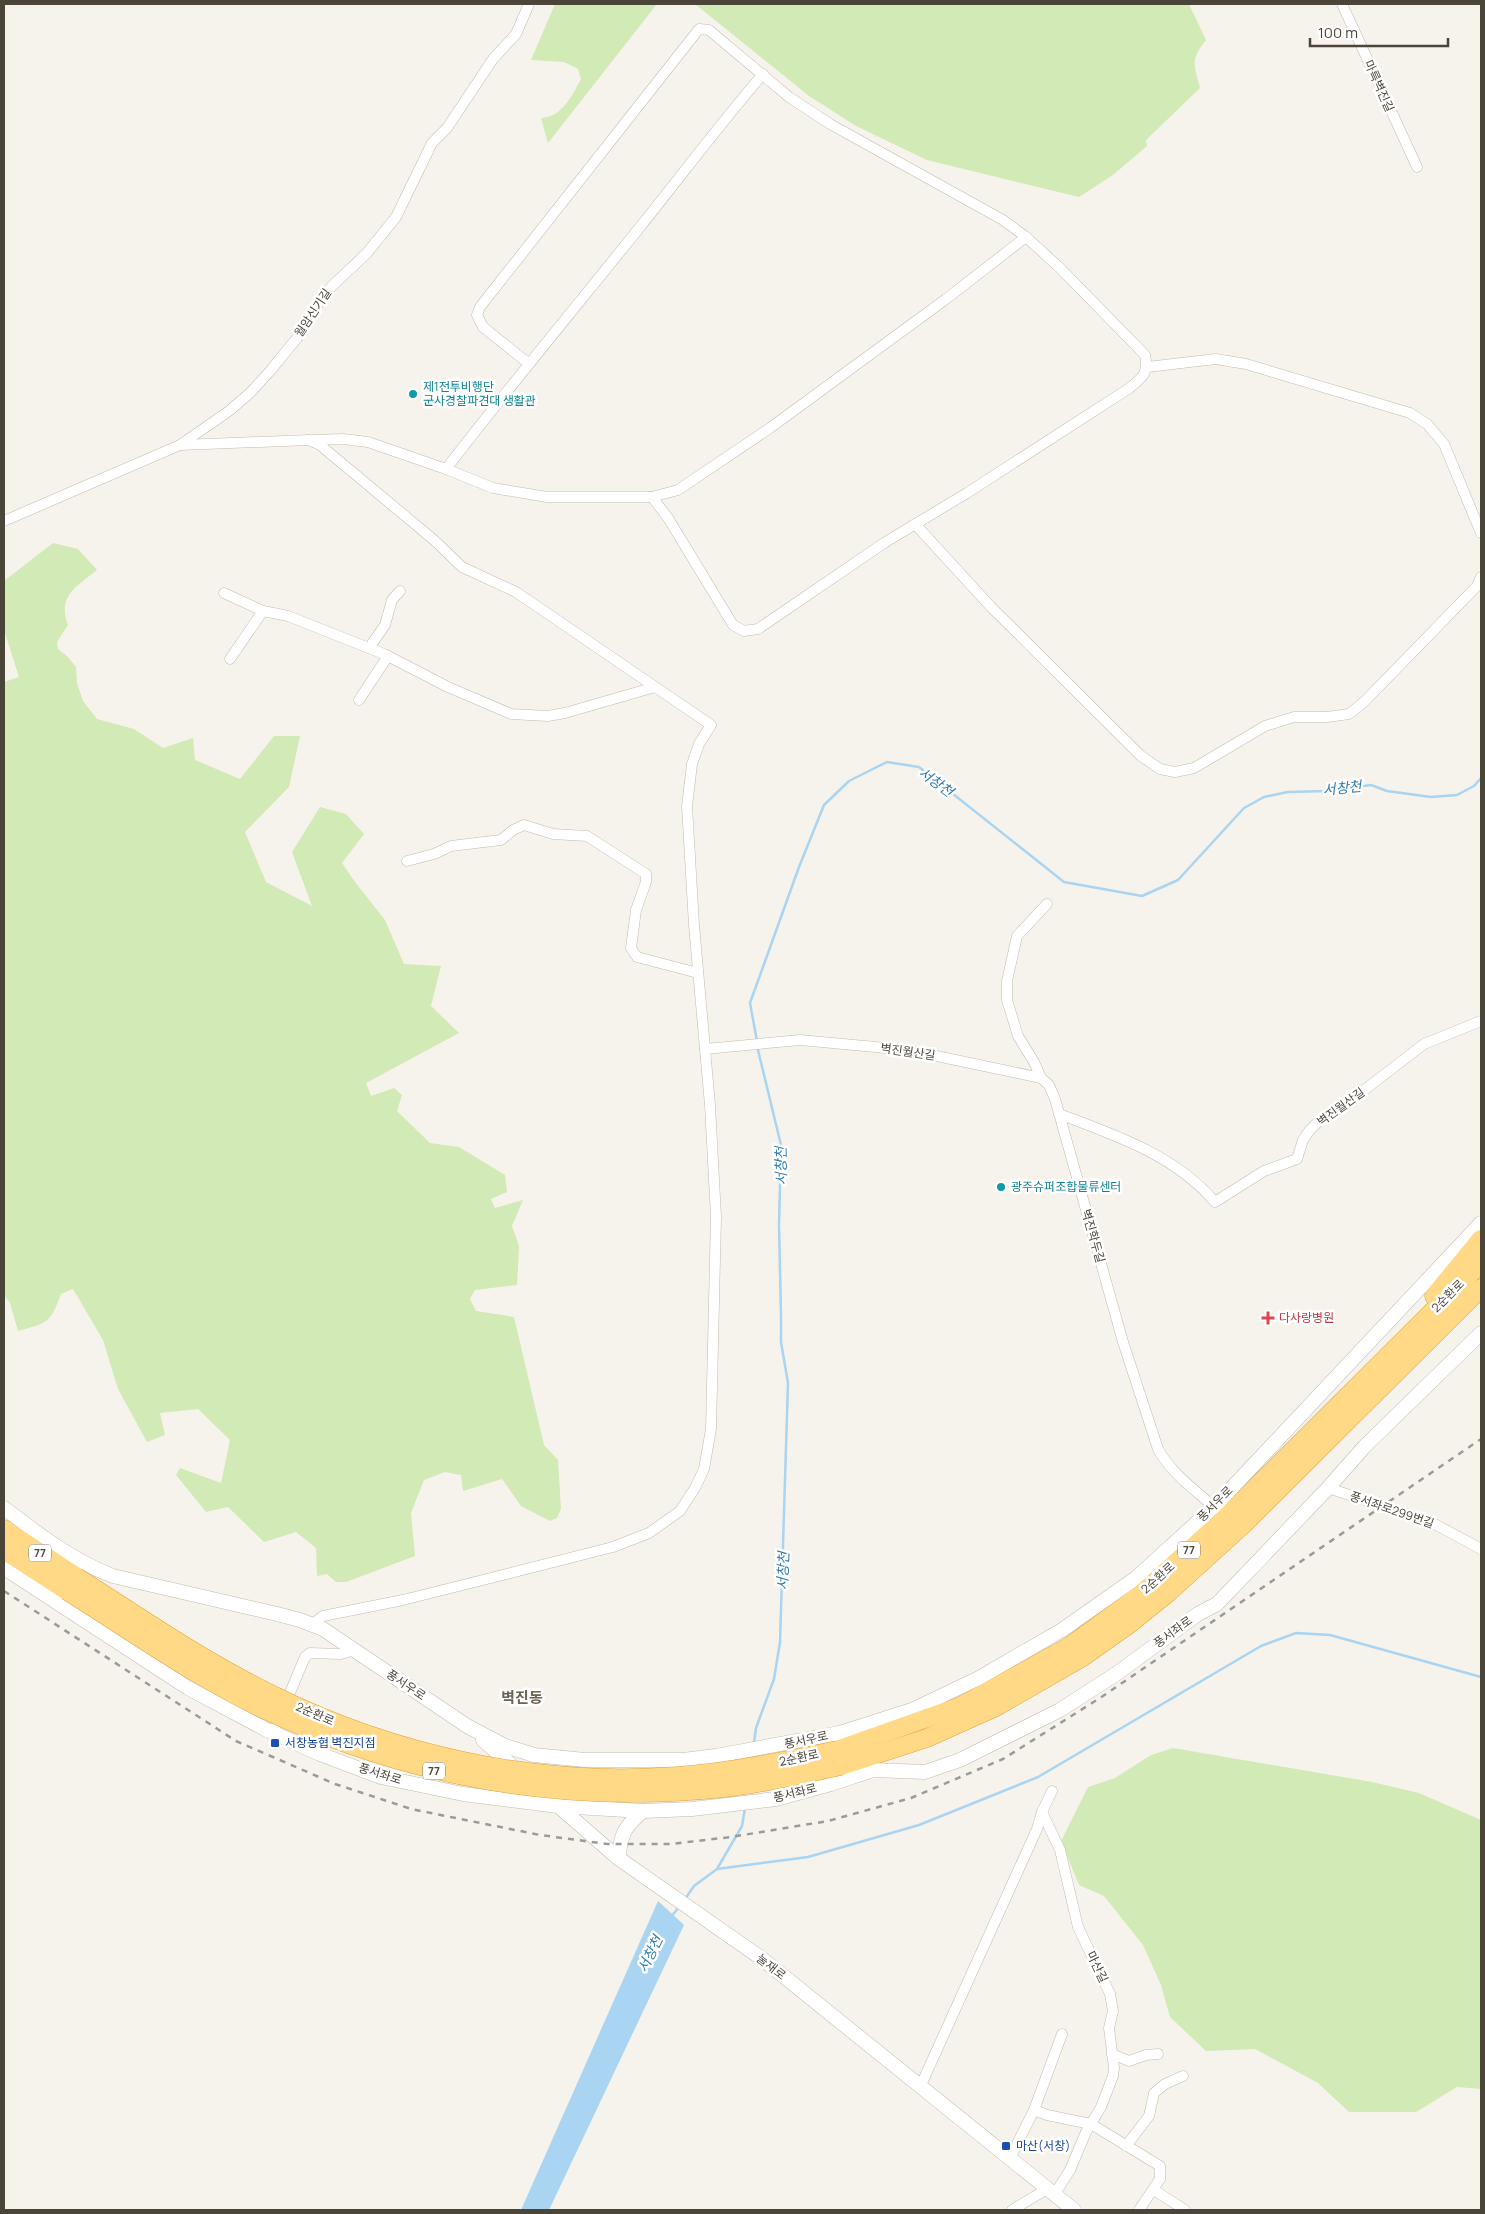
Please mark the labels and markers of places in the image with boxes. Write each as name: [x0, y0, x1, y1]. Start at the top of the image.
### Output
place label: 제1전투비행단 군사경찰파견대 생활관: [423, 378, 536, 409]
marker: 제1전투비행단 군사경찰파견대 생활관: [407, 388, 419, 400]
place label: 광주슈퍼조합물류센터: [1011, 1178, 1121, 1195]
marker: 광주슈퍼조합물류센터: [995, 1181, 1007, 1193]
place label: 다사랑병원: [1279, 1309, 1334, 1326]
marker: 다사랑병원: [1261, 1311, 1275, 1325]
place label: 서창농협 벽진지점: [285, 1734, 376, 1751]
marker: 서창농협 벽진지점: [269, 1737, 281, 1749]
place label: 마산(서창): [1016, 2137, 1070, 2154]
marker: 마산(서창): [1000, 2140, 1012, 2152]

